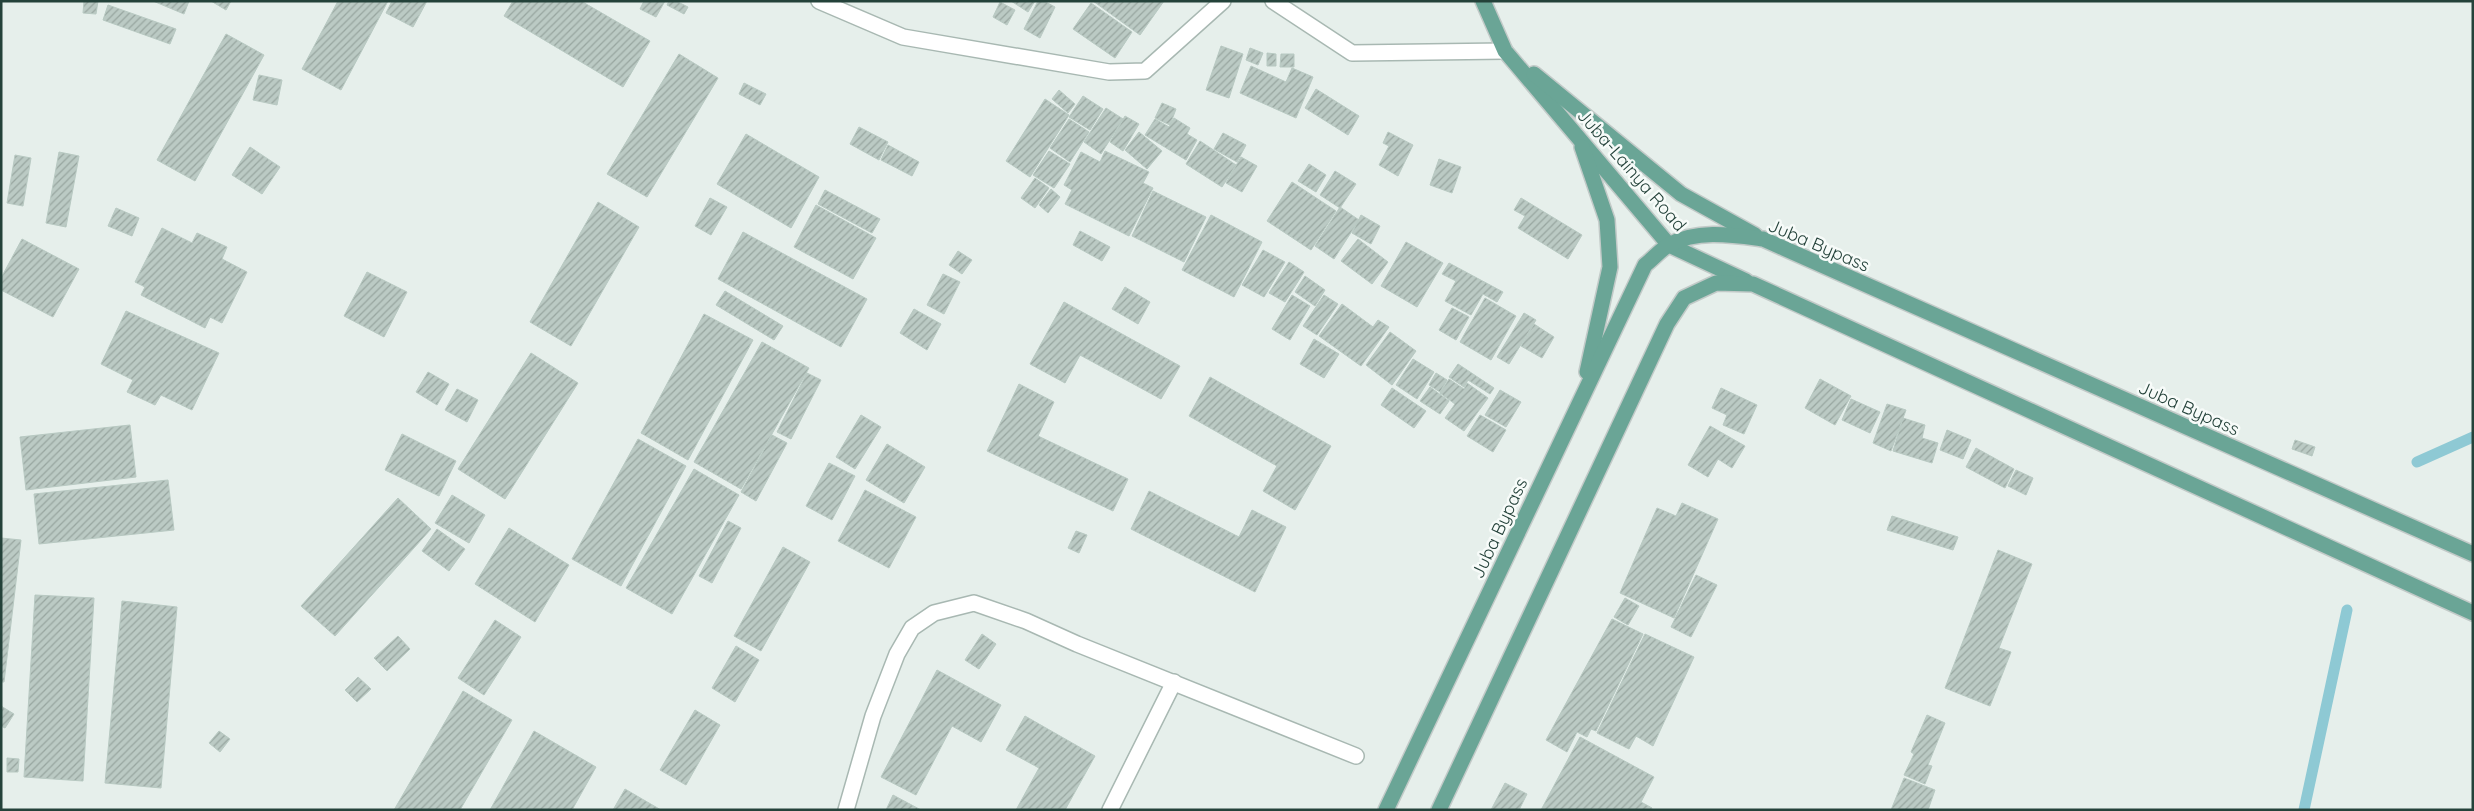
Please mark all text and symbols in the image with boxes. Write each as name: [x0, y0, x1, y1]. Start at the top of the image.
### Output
street label: Juba-Lainya Road: [1573, 104, 1691, 236]
street label: Juba Bypass: [1765, 213, 1873, 277]
street label: Juba Bypass: [2135, 376, 2243, 440]
street label: Juba Bypass: [1466, 474, 1532, 582]

